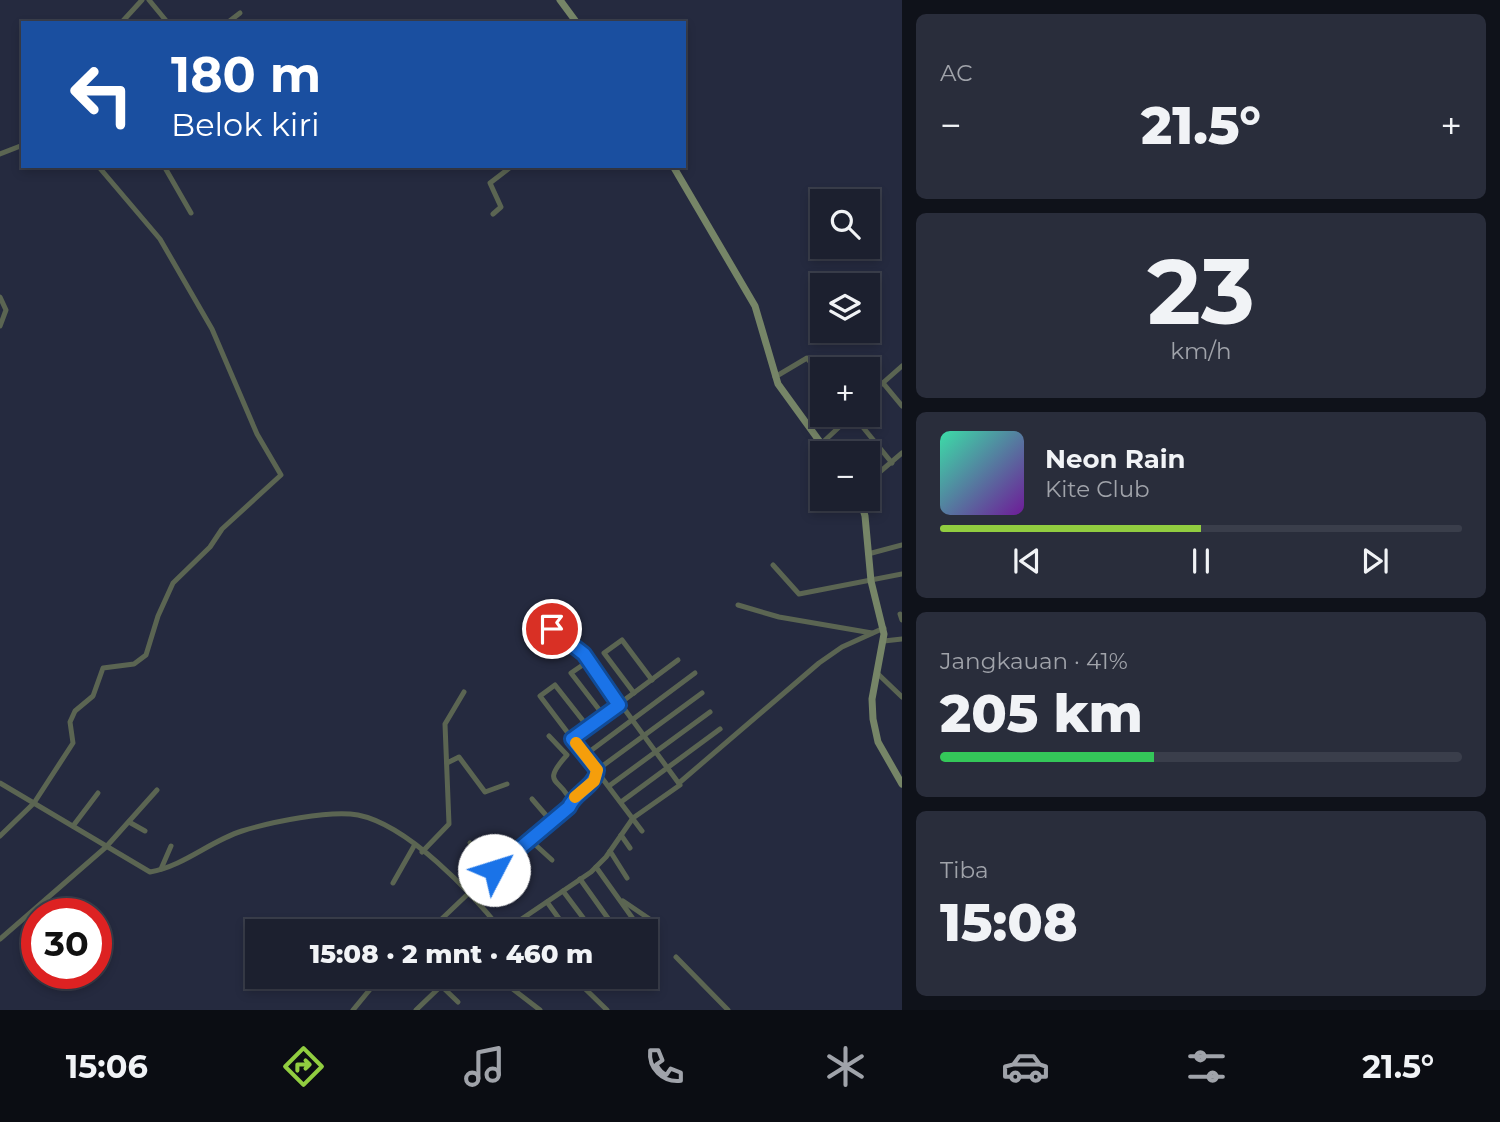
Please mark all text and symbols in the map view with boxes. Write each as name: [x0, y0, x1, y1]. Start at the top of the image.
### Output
text: 180 m: [171, 45, 321, 104]
icon: left: [56, 49, 147, 140]
text: AC: [940, 59, 973, 87]
text: 21.5°: [1141, 94, 1261, 157]
text: −: [940, 102, 962, 149]
text: +: [1440, 102, 1462, 149]
text: Belok kiri: [171, 105, 320, 144]
map controls: [810, 189, 880, 511]
button: search: [810, 189, 880, 259]
text: 23: [1147, 236, 1255, 347]
button: layers: [810, 273, 880, 343]
text: km/h: [1170, 337, 1232, 365]
button: +: [810, 357, 880, 427]
button: −: [810, 441, 880, 511]
text: Neon Rain: [1045, 443, 1186, 475]
text: Kite Club: [1045, 475, 1150, 503]
icon: previous: [1008, 542, 1046, 580]
icon: pause: [1182, 542, 1220, 580]
icon: next: [1356, 542, 1394, 580]
pin: [522, 599, 582, 659]
icon: arrive: [533, 610, 571, 648]
text: Jangkauan · 41%: [940, 647, 1128, 675]
text: 205 km: [940, 682, 1143, 745]
position arrow: [457, 833, 531, 907]
text: Tiba: [940, 856, 988, 884]
text: 15:08: [940, 891, 1078, 954]
speed limit sign: 30: [21, 898, 112, 989]
text: 15:08 · 2 mnt · 460 m: [310, 938, 593, 970]
icon: directions: [279, 1042, 328, 1091]
icon: music: [460, 1042, 509, 1091]
icon: phone: [640, 1042, 689, 1091]
icon: climate: [821, 1042, 870, 1091]
icon: car: [1001, 1042, 1050, 1091]
icon: filters: [1182, 1042, 1231, 1091]
text: 15:06: [66, 1047, 148, 1086]
text: 21.5°: [1362, 1047, 1434, 1086]

